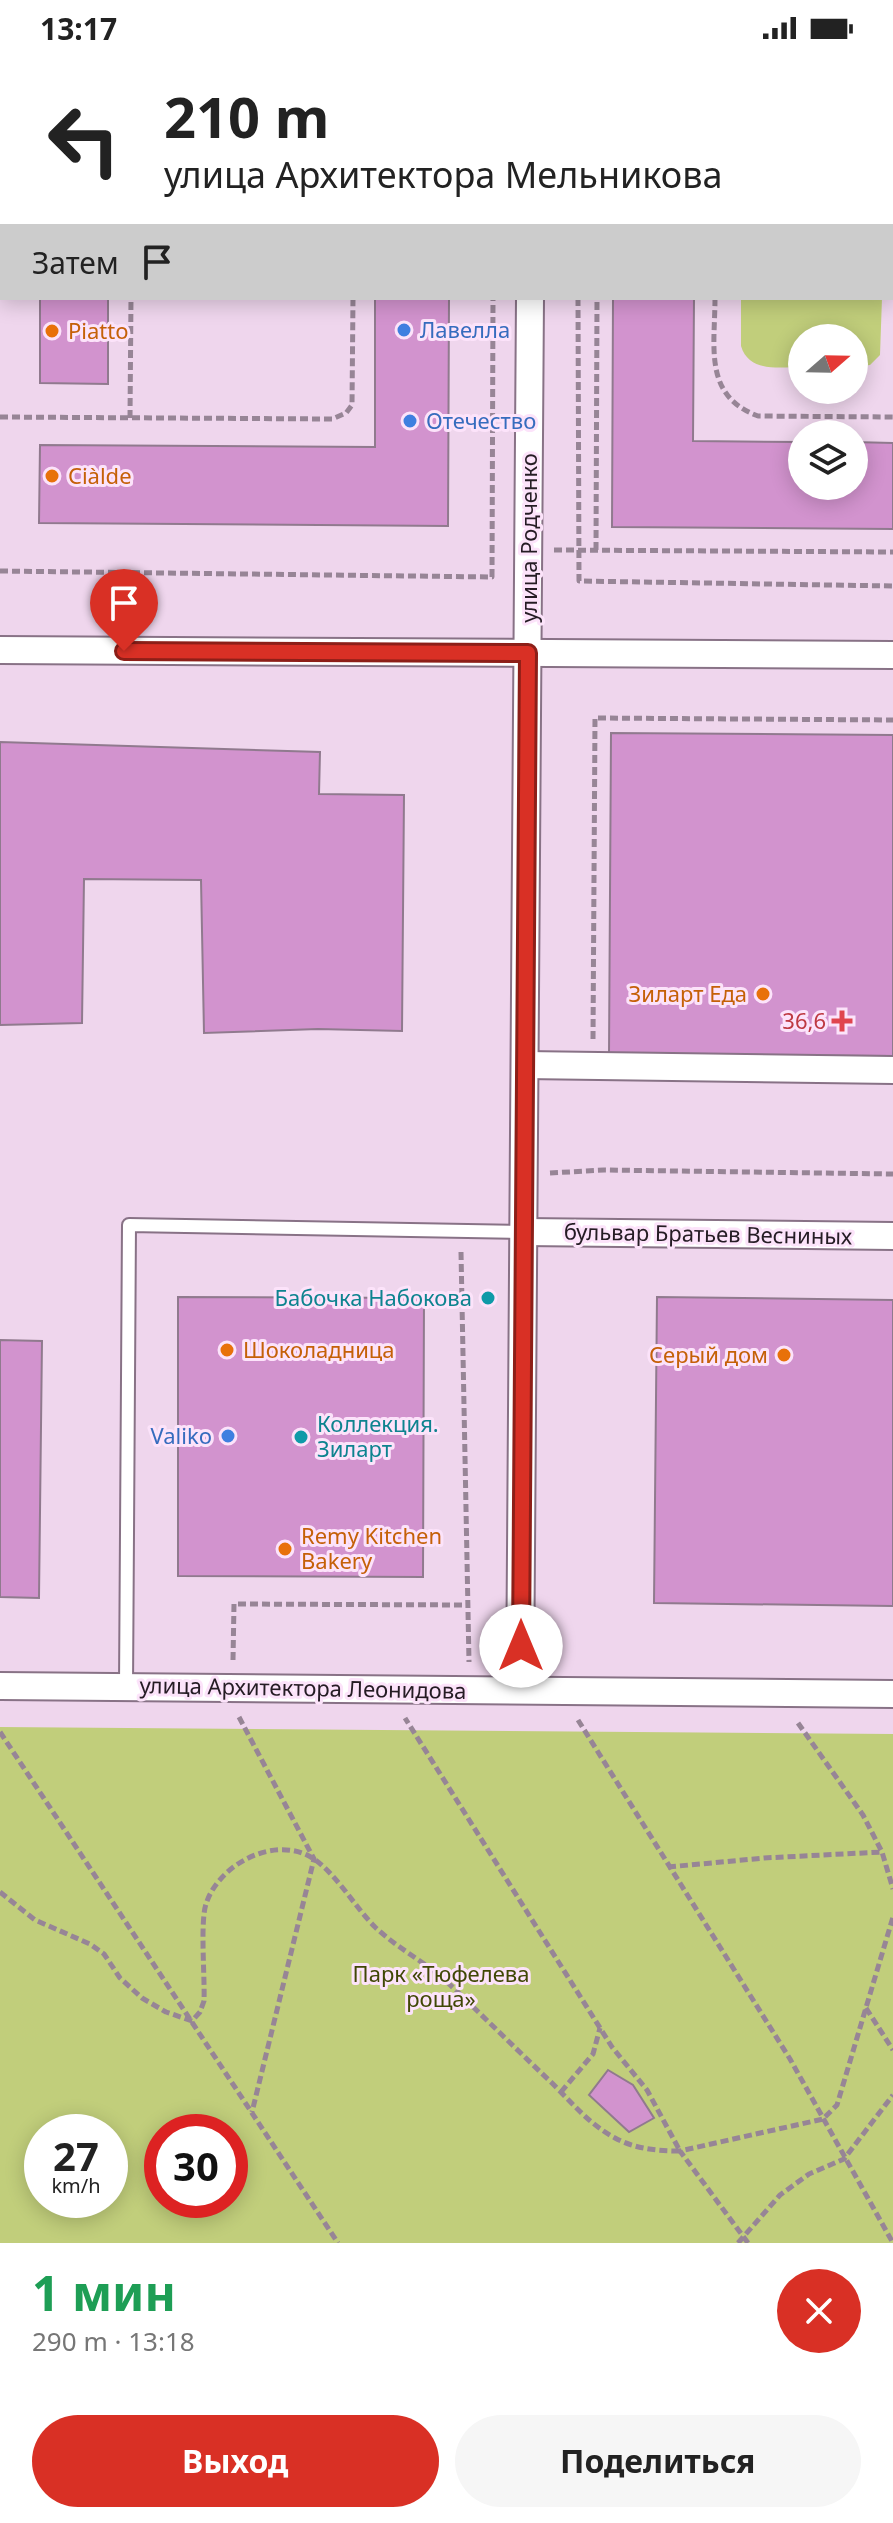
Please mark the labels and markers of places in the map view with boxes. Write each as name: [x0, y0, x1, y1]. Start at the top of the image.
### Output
place label: Лавелла: [420, 314, 510, 344]
place label: Piatto: [68, 315, 129, 345]
marker: Лавелла: [395, 321, 413, 339]
marker: Piatto: [43, 322, 61, 340]
place label: Отечество: [426, 405, 536, 435]
marker: Отечество: [401, 412, 419, 430]
place label: Ciàlde: [68, 460, 132, 490]
marker: Ciàlde: [43, 467, 61, 485]
pin: [90, 569, 158, 651]
place label: Зиларт Еда: [629, 978, 747, 1008]
marker: Зиларт Еда: [754, 985, 772, 1003]
place label: 36,6: [782, 1005, 826, 1035]
marker: 36,6: [833, 1012, 851, 1030]
place label: Бабочка Набокова: [274, 1282, 472, 1312]
marker: Бабочка Набокова: [479, 1289, 497, 1307]
place label: Шоколадница: [243, 1334, 395, 1364]
place label: Серый дом: [649, 1339, 768, 1369]
marker: Шоколадница: [218, 1341, 236, 1359]
marker: Серый дом: [775, 1346, 793, 1364]
place label: Коллекция. Зиларт: [317, 1408, 439, 1463]
place label: Valiko: [150, 1420, 212, 1450]
marker: Valiko: [219, 1427, 237, 1445]
marker: Коллекция. Зиларт: [292, 1428, 310, 1446]
place label: Remy Kitchen Bakery: [301, 1520, 442, 1575]
marker: Remy Kitchen Bakery: [276, 1540, 294, 1558]

